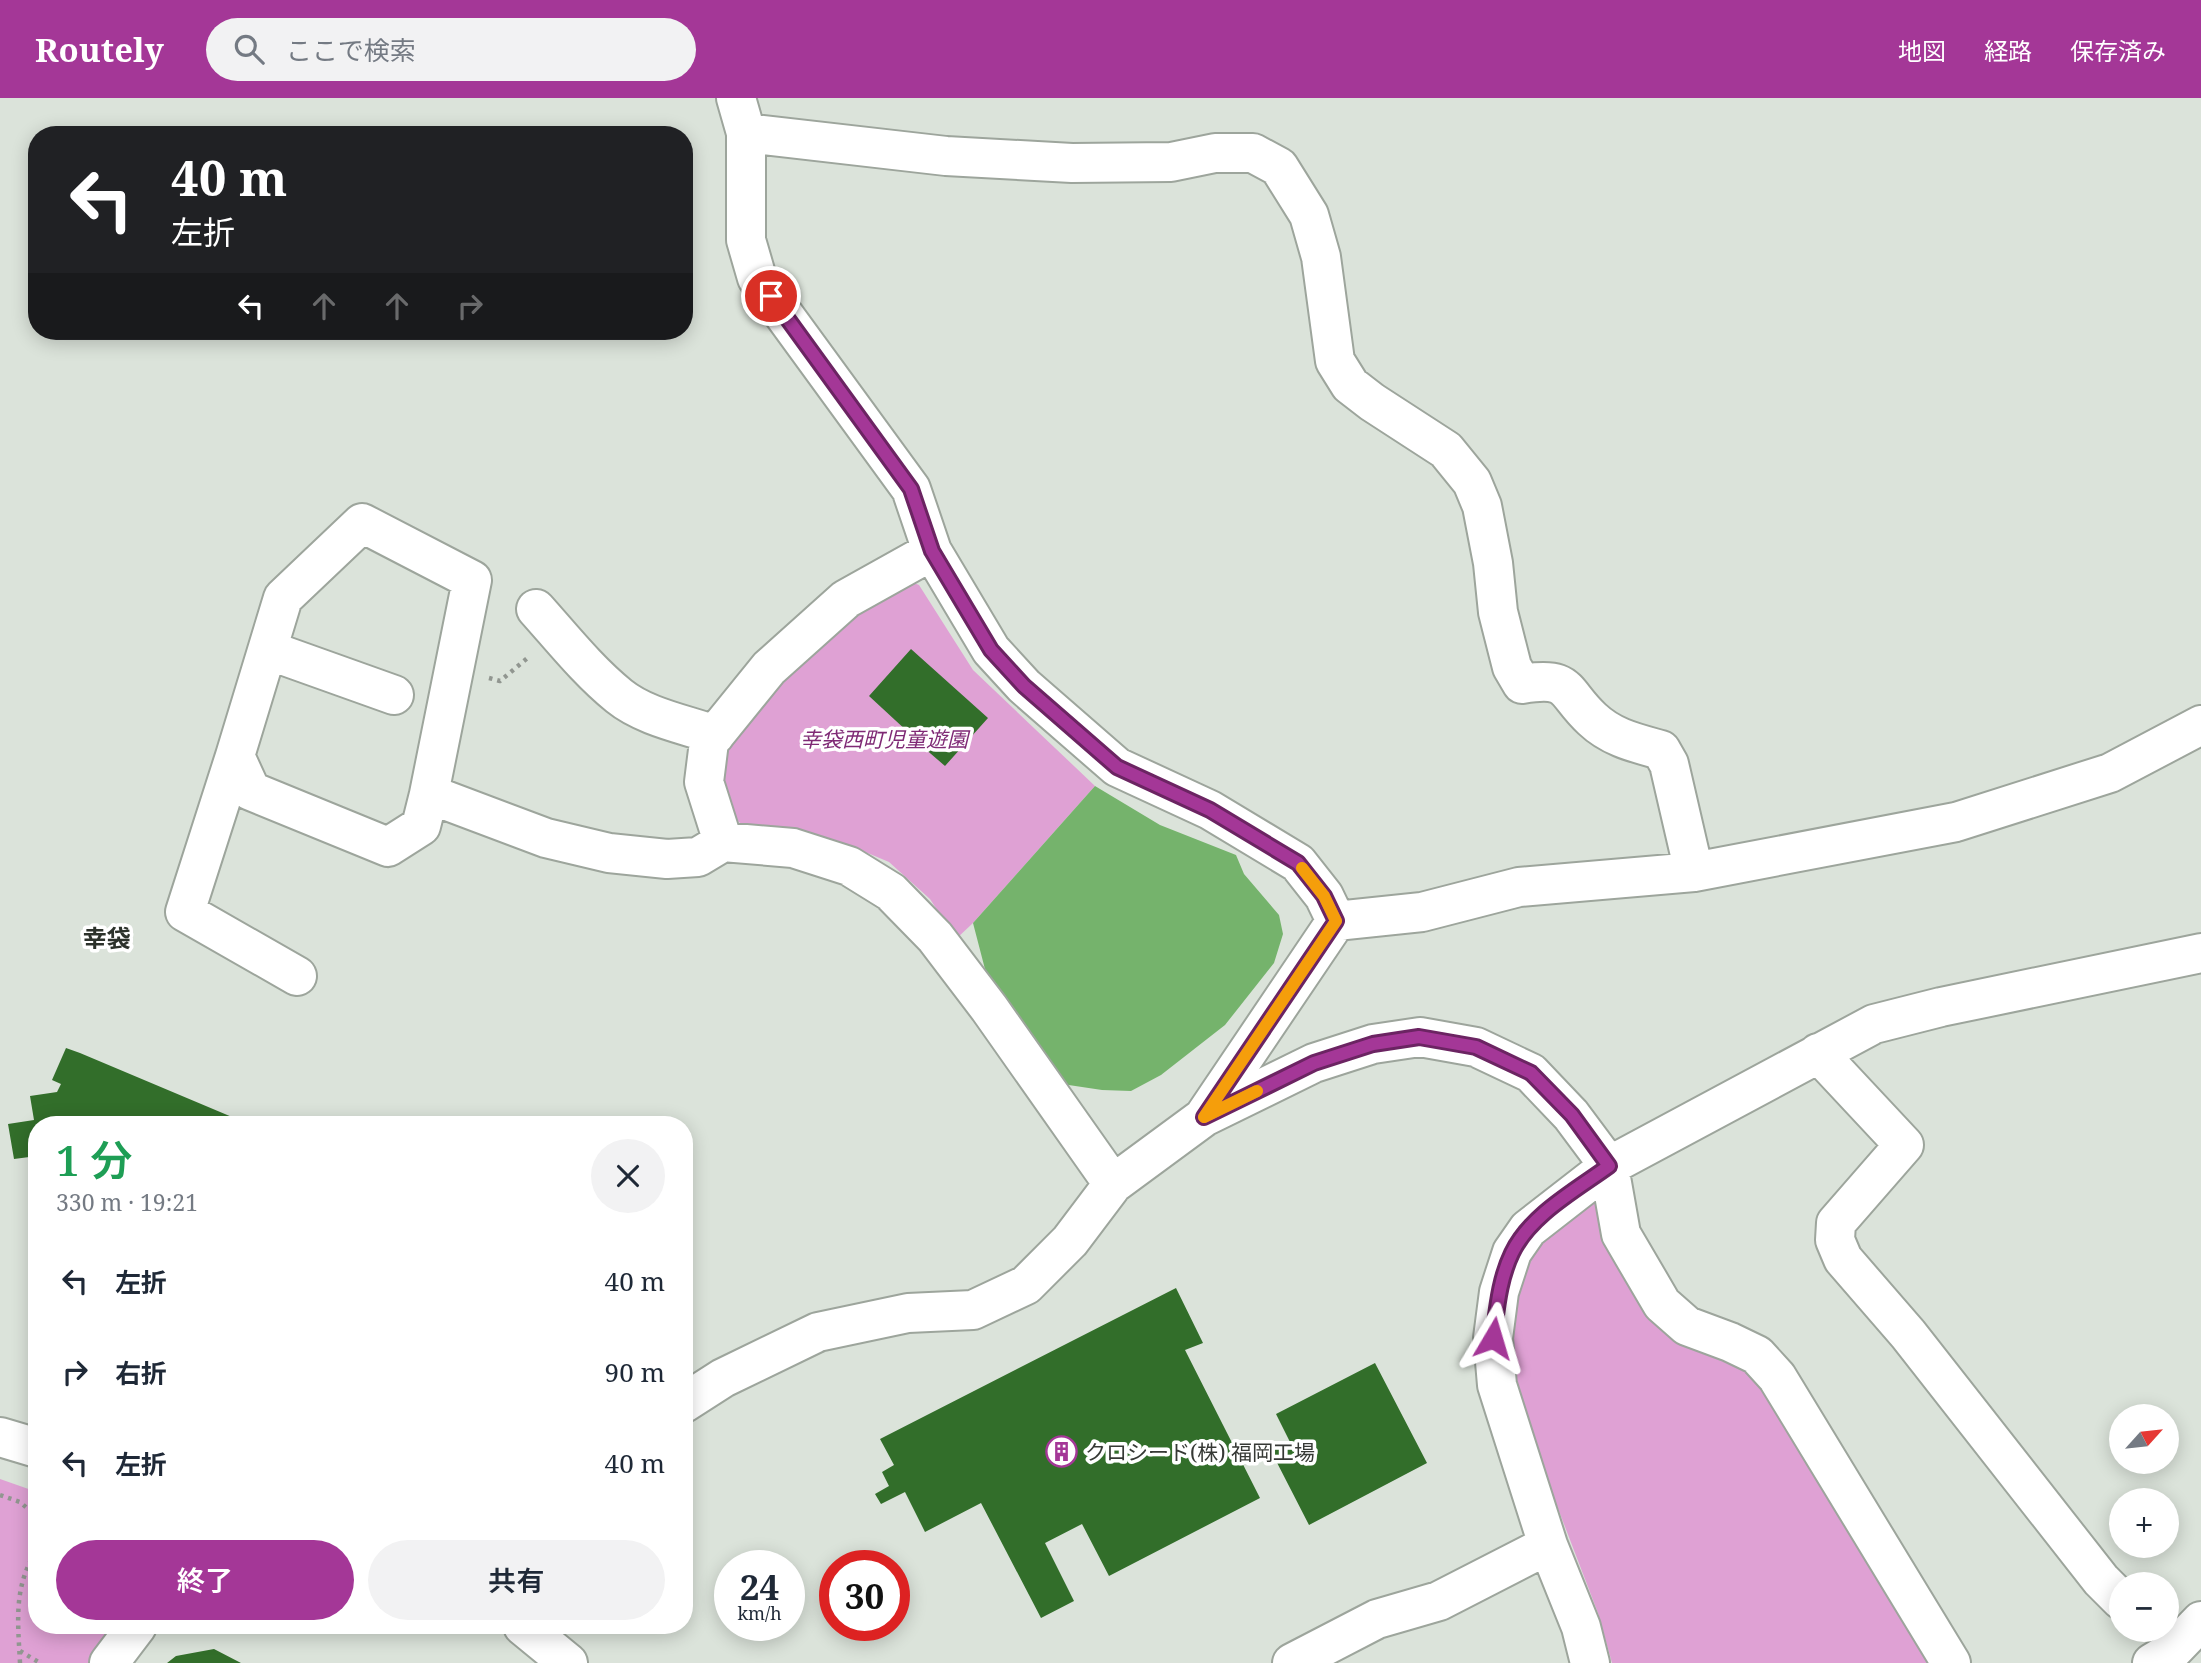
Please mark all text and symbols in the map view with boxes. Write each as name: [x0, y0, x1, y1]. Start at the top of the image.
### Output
search box: [206, 18, 696, 81]
text: Routely: [35, 27, 164, 72]
icon: search: [230, 30, 268, 68]
text: ここで検索: [286, 32, 416, 68]
text: 地図: [1898, 34, 1946, 67]
text: 経路: [1984, 34, 2032, 67]
text: 保存済み: [2070, 34, 2166, 67]
text: 40 m: [171, 144, 287, 210]
icon: left: [56, 154, 147, 245]
text: 左折: [171, 210, 235, 253]
pin: [741, 266, 801, 326]
icon: arrive: [752, 277, 790, 315]
icon: left: [232, 287, 270, 325]
icon: ahead: [305, 287, 343, 325]
icon: ahead: [378, 287, 416, 325]
icon: right: [451, 287, 489, 325]
park label: 幸袋西町児童遊園: [800, 725, 971, 753]
district label: 幸袋: [83, 921, 131, 954]
text: 1 分: [56, 1131, 133, 1188]
button: close: [591, 1139, 665, 1213]
text: 330 m · 19:21: [56, 1186, 198, 1218]
icon: left: [56, 1262, 94, 1300]
text: 40 m: [605, 1263, 665, 1299]
text: 左折: [115, 1264, 167, 1300]
position arrow: [1456, 1301, 1530, 1375]
icon: right: [56, 1353, 94, 1391]
text: 90 m: [605, 1354, 665, 1390]
text: 右折: [115, 1355, 167, 1391]
north arrow: [2109, 1404, 2179, 1474]
map controls: [2109, 1404, 2179, 1642]
building icon: クロシード(株) 福岡工場: [1045, 1435, 1079, 1469]
place label: クロシード(株) 福岡工場: [1085, 1438, 1315, 1466]
icon: left: [56, 1444, 94, 1482]
text: 40 m: [605, 1445, 665, 1481]
text: 左折: [115, 1446, 167, 1482]
button: +: [2109, 1488, 2179, 1558]
button: 終了: [56, 1540, 354, 1620]
button: 共有: [368, 1540, 665, 1620]
speed limit sign: 30: [819, 1550, 910, 1641]
text: 24: [740, 1563, 779, 1610]
button: −: [2109, 1572, 2179, 1642]
text: km/h: [737, 1601, 782, 1625]

